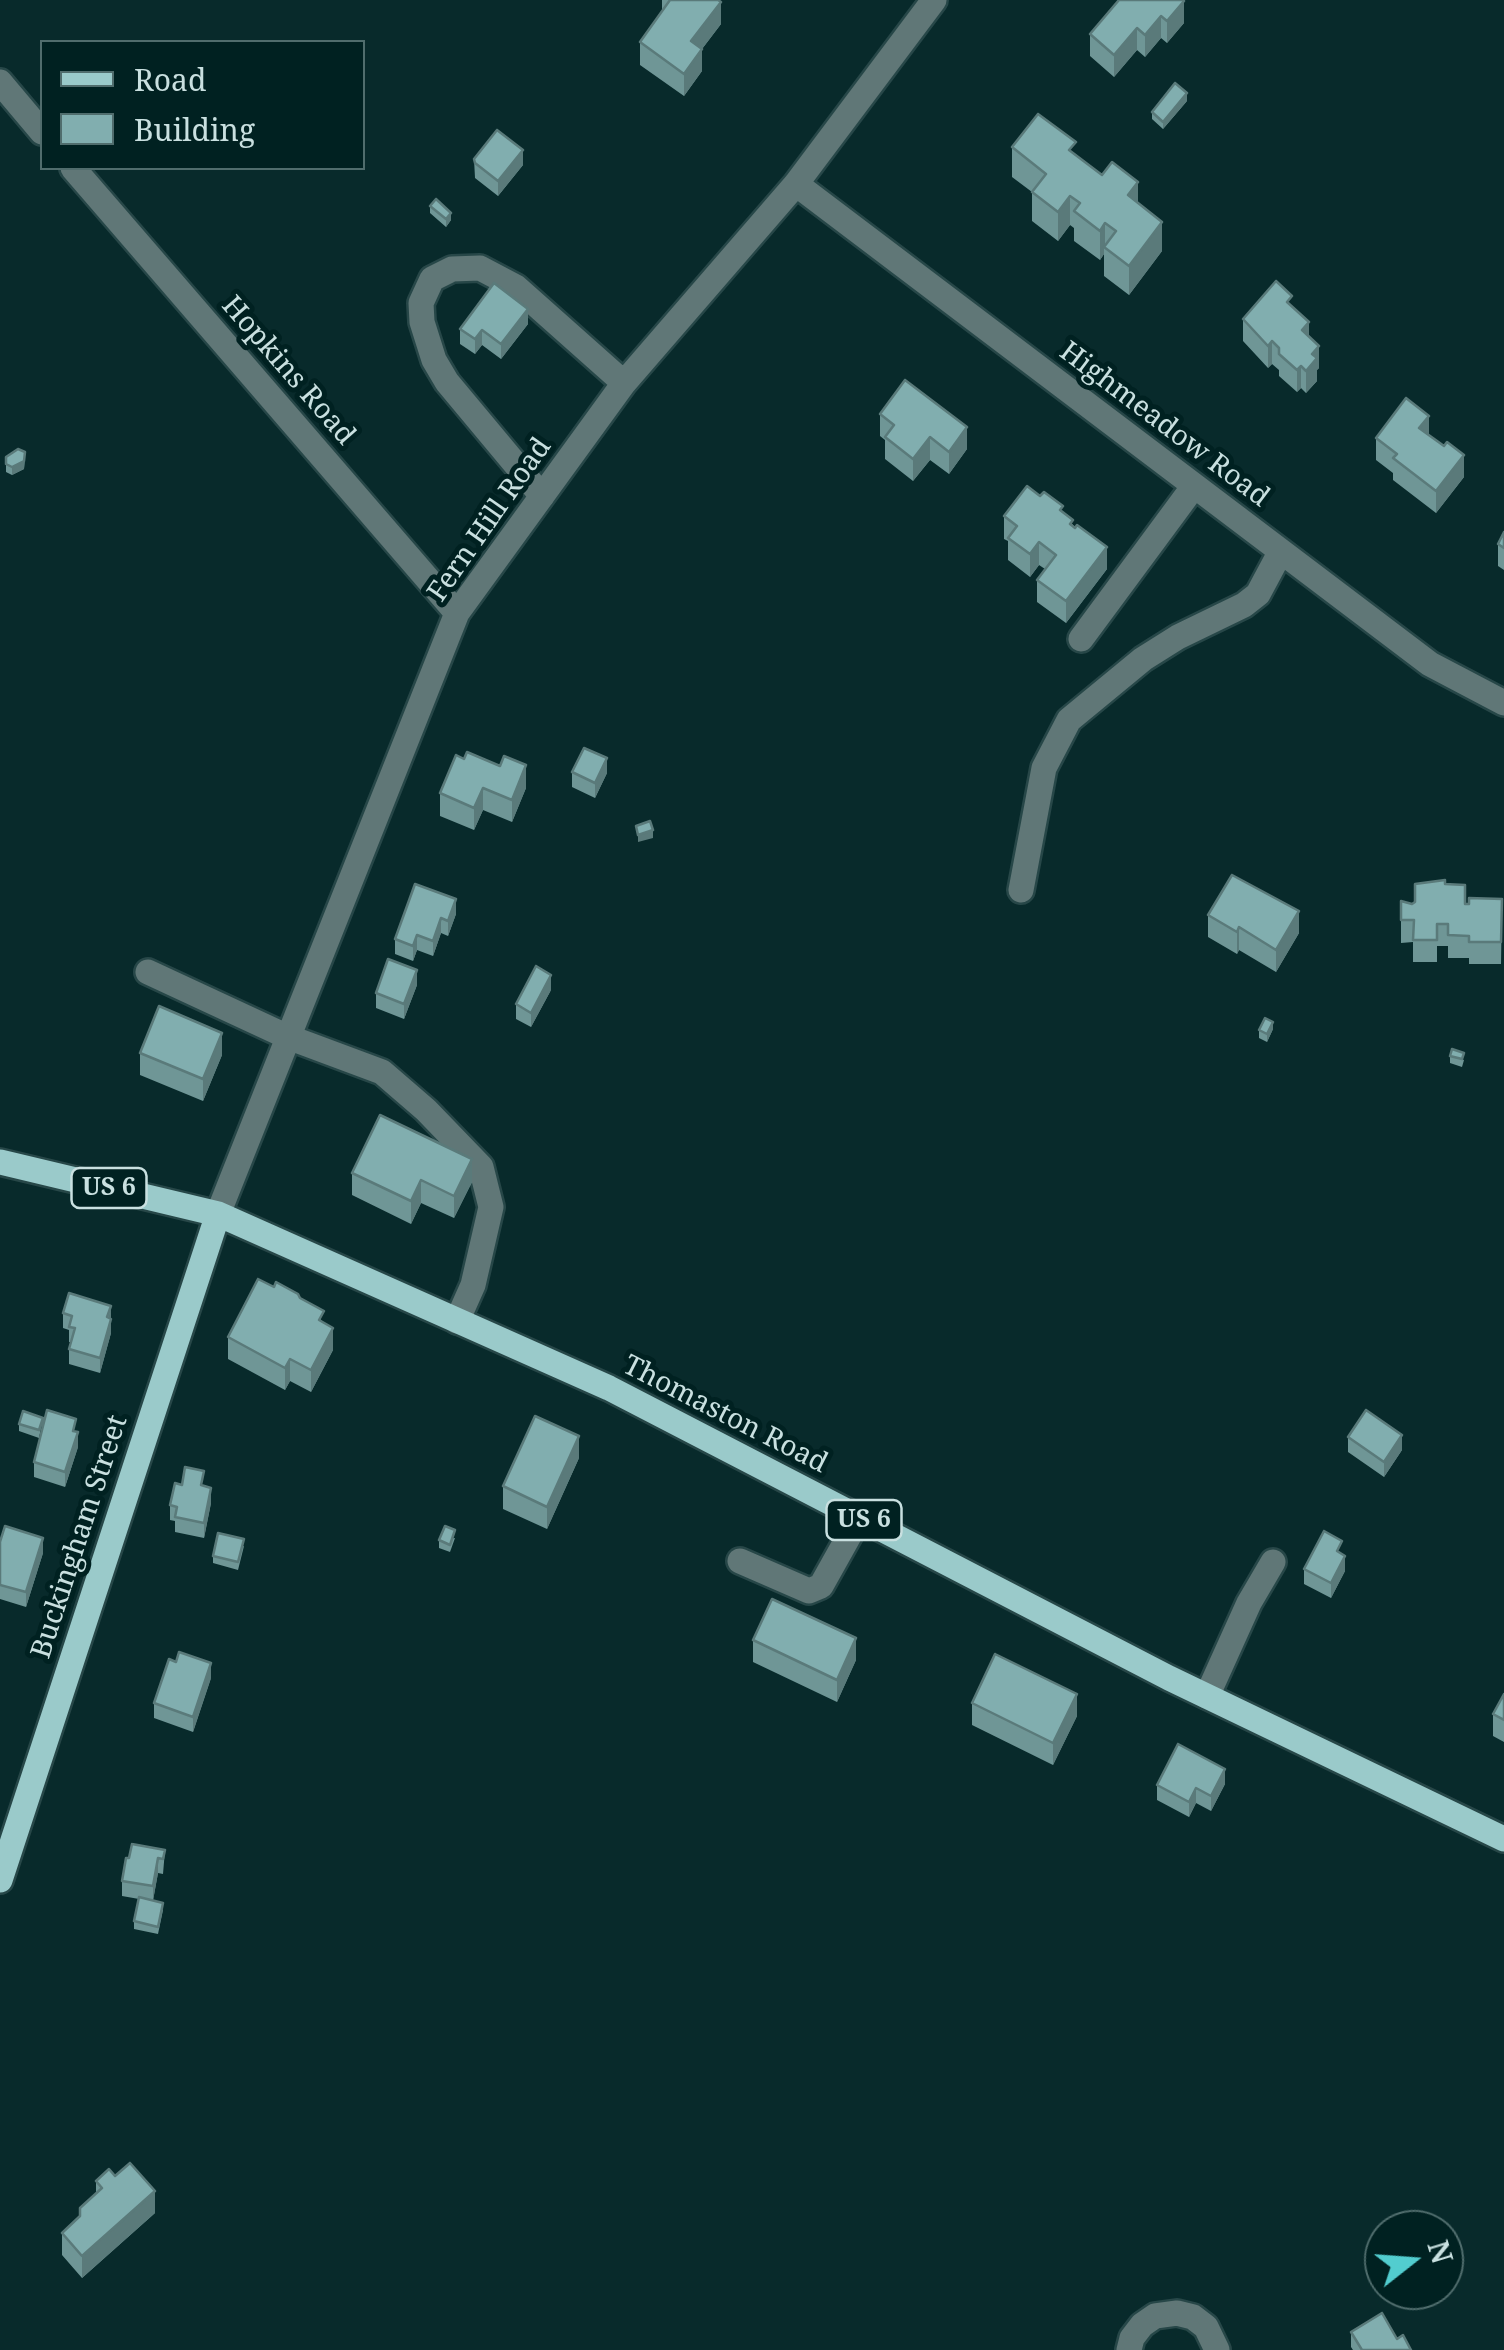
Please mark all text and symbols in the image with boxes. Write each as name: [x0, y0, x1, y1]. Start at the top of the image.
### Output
legend: [40, 40, 365, 170]
text: Road: [134, 59, 206, 100]
text: Building: [134, 109, 255, 150]
street label: Hopkins Road: [214, 290, 362, 452]
street label: Highmeadow Road: [1053, 335, 1275, 515]
street label: Fern Hill Road: [421, 432, 559, 608]
road number: US 6: [72, 1168, 146, 1208]
street label: Thomaston Road: [617, 1349, 833, 1481]
street label: Buckingham Street: [25, 1411, 135, 1663]
road number: US 6: [826, 1500, 902, 1540]
north arrow: [1364, 2210, 1464, 2310]
text: N: [1419, 2236, 1462, 2268]

